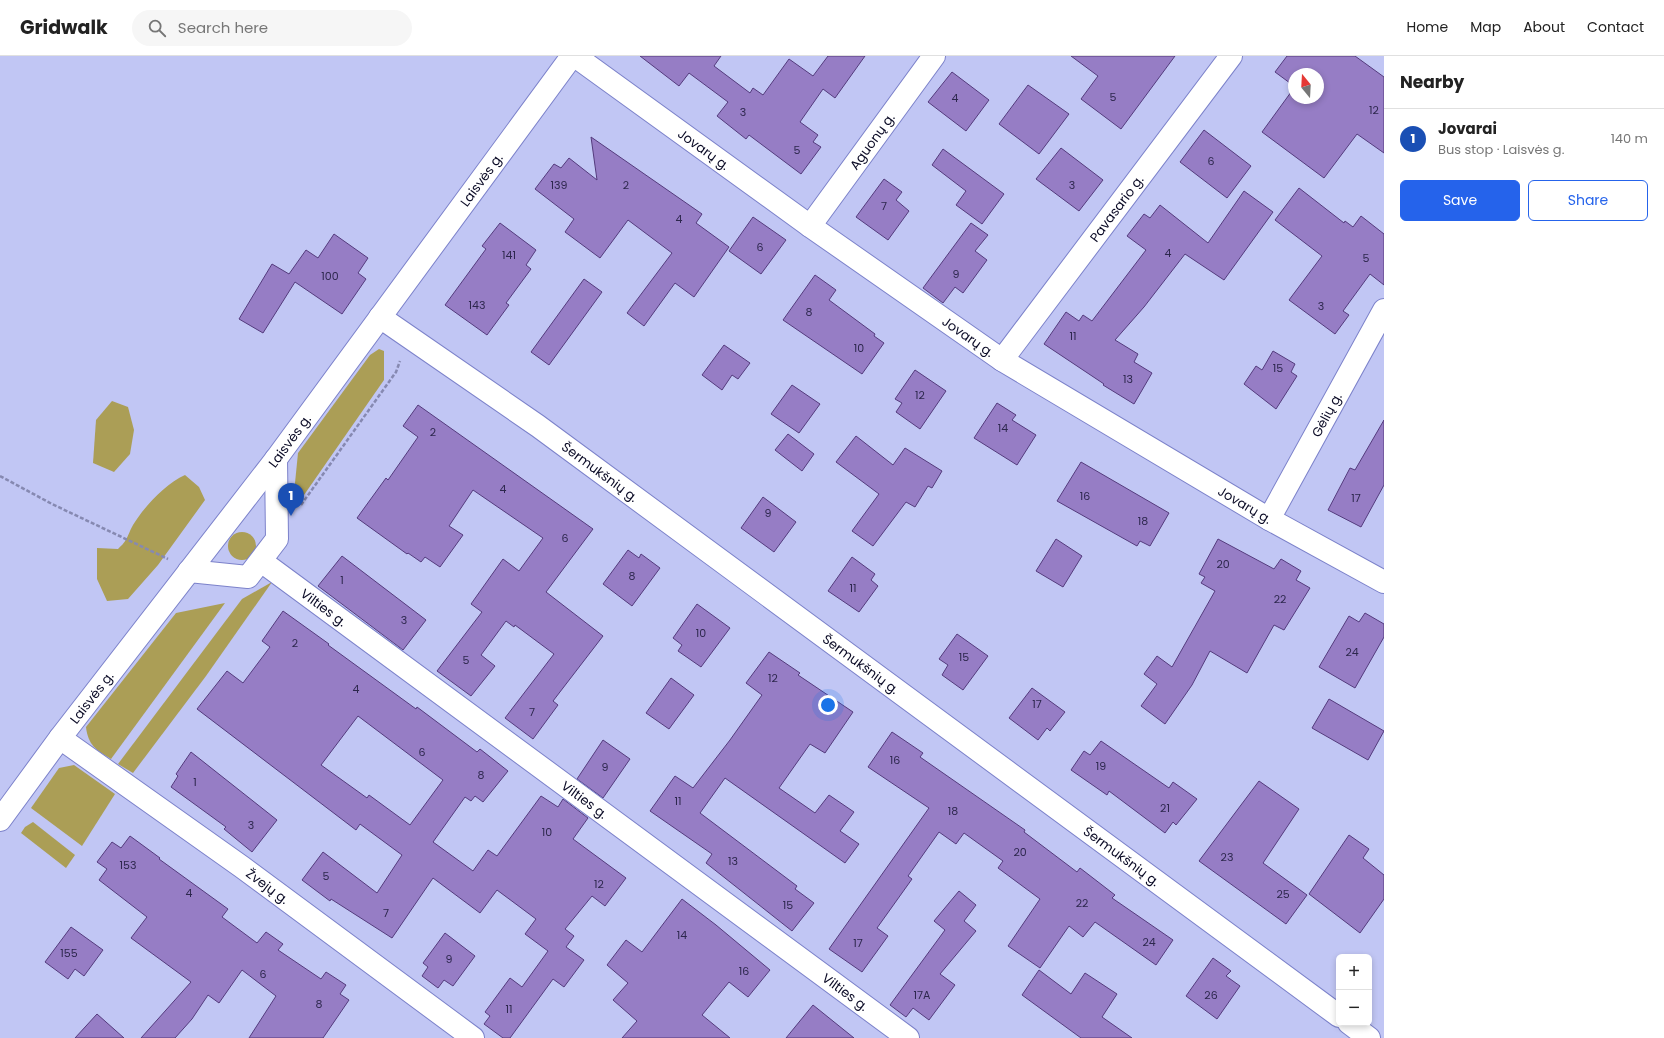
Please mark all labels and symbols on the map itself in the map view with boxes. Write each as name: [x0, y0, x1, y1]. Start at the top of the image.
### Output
north arrow: [1288, 68, 1324, 104]
house number: 5: [1110, 89, 1117, 105]
house number: 4: [952, 90, 959, 106]
house number: 12: [1369, 102, 1379, 118]
house number: 3: [740, 104, 746, 120]
street label: Aguonų g.: [845, 109, 899, 173]
street label: Jovarų g.: [674, 124, 734, 174]
house number: 5: [794, 142, 801, 158]
street label: Laisvės g.: [455, 149, 507, 210]
house number: 6: [1208, 153, 1215, 169]
street label: Pavasario g.: [1085, 171, 1148, 246]
house number: 139: [551, 177, 568, 193]
house number: 2: [623, 177, 629, 193]
house number: 3: [1069, 177, 1075, 193]
house number: 7: [881, 198, 887, 214]
house number: 4: [676, 211, 683, 227]
house number: 6: [757, 239, 764, 255]
house number: 4: [1165, 245, 1172, 261]
house number: 141: [502, 247, 516, 263]
house number: 5: [1363, 250, 1370, 266]
house number: 9: [953, 266, 960, 282]
house number: 100: [321, 268, 339, 284]
house number: 143: [469, 297, 485, 313]
house number: 3: [1318, 298, 1324, 314]
house number: 8: [806, 304, 813, 320]
street label: Jovarų g.: [938, 312, 998, 361]
house number: 11: [1069, 328, 1077, 344]
house number: 10: [854, 340, 864, 356]
house number: 15: [1273, 360, 1283, 376]
house number: 13: [1123, 371, 1133, 387]
house number: 12: [915, 387, 925, 403]
street label: Gėlių g.: [1306, 389, 1346, 440]
street label: Laisvės g.: [263, 410, 315, 471]
house number: 14: [998, 420, 1008, 436]
house number: 2: [430, 424, 436, 440]
street label: Šermukšnių g.: [558, 437, 642, 506]
house number: 4: [500, 481, 507, 497]
street label: Jovarų g.: [1215, 481, 1275, 528]
pin: 1: [278, 483, 304, 516]
house number: 16: [1080, 488, 1090, 504]
house number: 17: [1351, 490, 1361, 506]
house number: 9: [765, 505, 772, 521]
house number: 18: [1138, 513, 1148, 529]
house number: 6: [562, 530, 569, 546]
house number: 20: [1216, 556, 1230, 572]
house number: 8: [629, 568, 636, 584]
house number: 1: [340, 572, 344, 588]
house number: 11: [849, 580, 857, 596]
street label: Vilties g.: [297, 584, 351, 631]
house number: 22: [1274, 591, 1286, 607]
house number: 3: [401, 612, 407, 628]
house number: 10: [696, 625, 706, 641]
street label: Šermukšnių g.: [819, 629, 903, 699]
house number: 2: [292, 635, 298, 651]
house number: 24: [1345, 644, 1359, 660]
house number: 15: [959, 649, 969, 665]
house number: 5: [463, 652, 470, 668]
street label: Laisvės g.: [65, 667, 118, 728]
house number: 12: [768, 670, 778, 686]
house number: 4: [353, 681, 360, 697]
your location: [818, 695, 838, 715]
house number: 17: [1032, 696, 1042, 712]
house number: 7: [529, 704, 535, 720]
house number: 6: [419, 744, 426, 760]
house number: 16: [890, 752, 900, 768]
house number: 19: [1096, 758, 1106, 774]
house number: 9: [602, 759, 609, 775]
house number: 8: [478, 767, 485, 783]
house number: 1: [193, 774, 197, 790]
street label: Vilties g.: [558, 776, 612, 823]
house number: 11: [674, 793, 682, 809]
house number: 21: [1160, 800, 1170, 816]
house number: 18: [948, 803, 958, 819]
house number: 3: [248, 817, 254, 833]
street label: Šermukšnių g.: [1080, 821, 1164, 891]
house number: 10: [542, 824, 552, 840]
house number: 20: [1013, 844, 1027, 860]
house number: 23: [1221, 849, 1233, 865]
house number: 13: [728, 853, 738, 869]
house number: 153: [120, 857, 136, 873]
street label: Žvejų g.: [242, 864, 293, 908]
house number: 5: [323, 868, 330, 884]
house number: 12: [594, 876, 604, 892]
house number: 4: [186, 885, 193, 901]
house number: 25: [1276, 886, 1290, 902]
house number: 22: [1076, 895, 1088, 911]
house number: 15: [783, 897, 793, 913]
house number: 7: [383, 905, 389, 921]
house number: 14: [677, 927, 687, 943]
house number: 24: [1142, 934, 1156, 950]
house number: 17: [853, 935, 863, 951]
house number: 155: [60, 945, 78, 961]
house number: 9: [446, 951, 453, 967]
house number: 16: [739, 963, 749, 979]
house number: 6: [260, 966, 267, 982]
street label: Vilties g.: [818, 968, 873, 1015]
house number: 17A: [914, 987, 931, 1003]
house number: 26: [1204, 987, 1218, 1003]
house number: 8: [316, 996, 323, 1012]
house number: 11: [505, 1001, 513, 1017]

